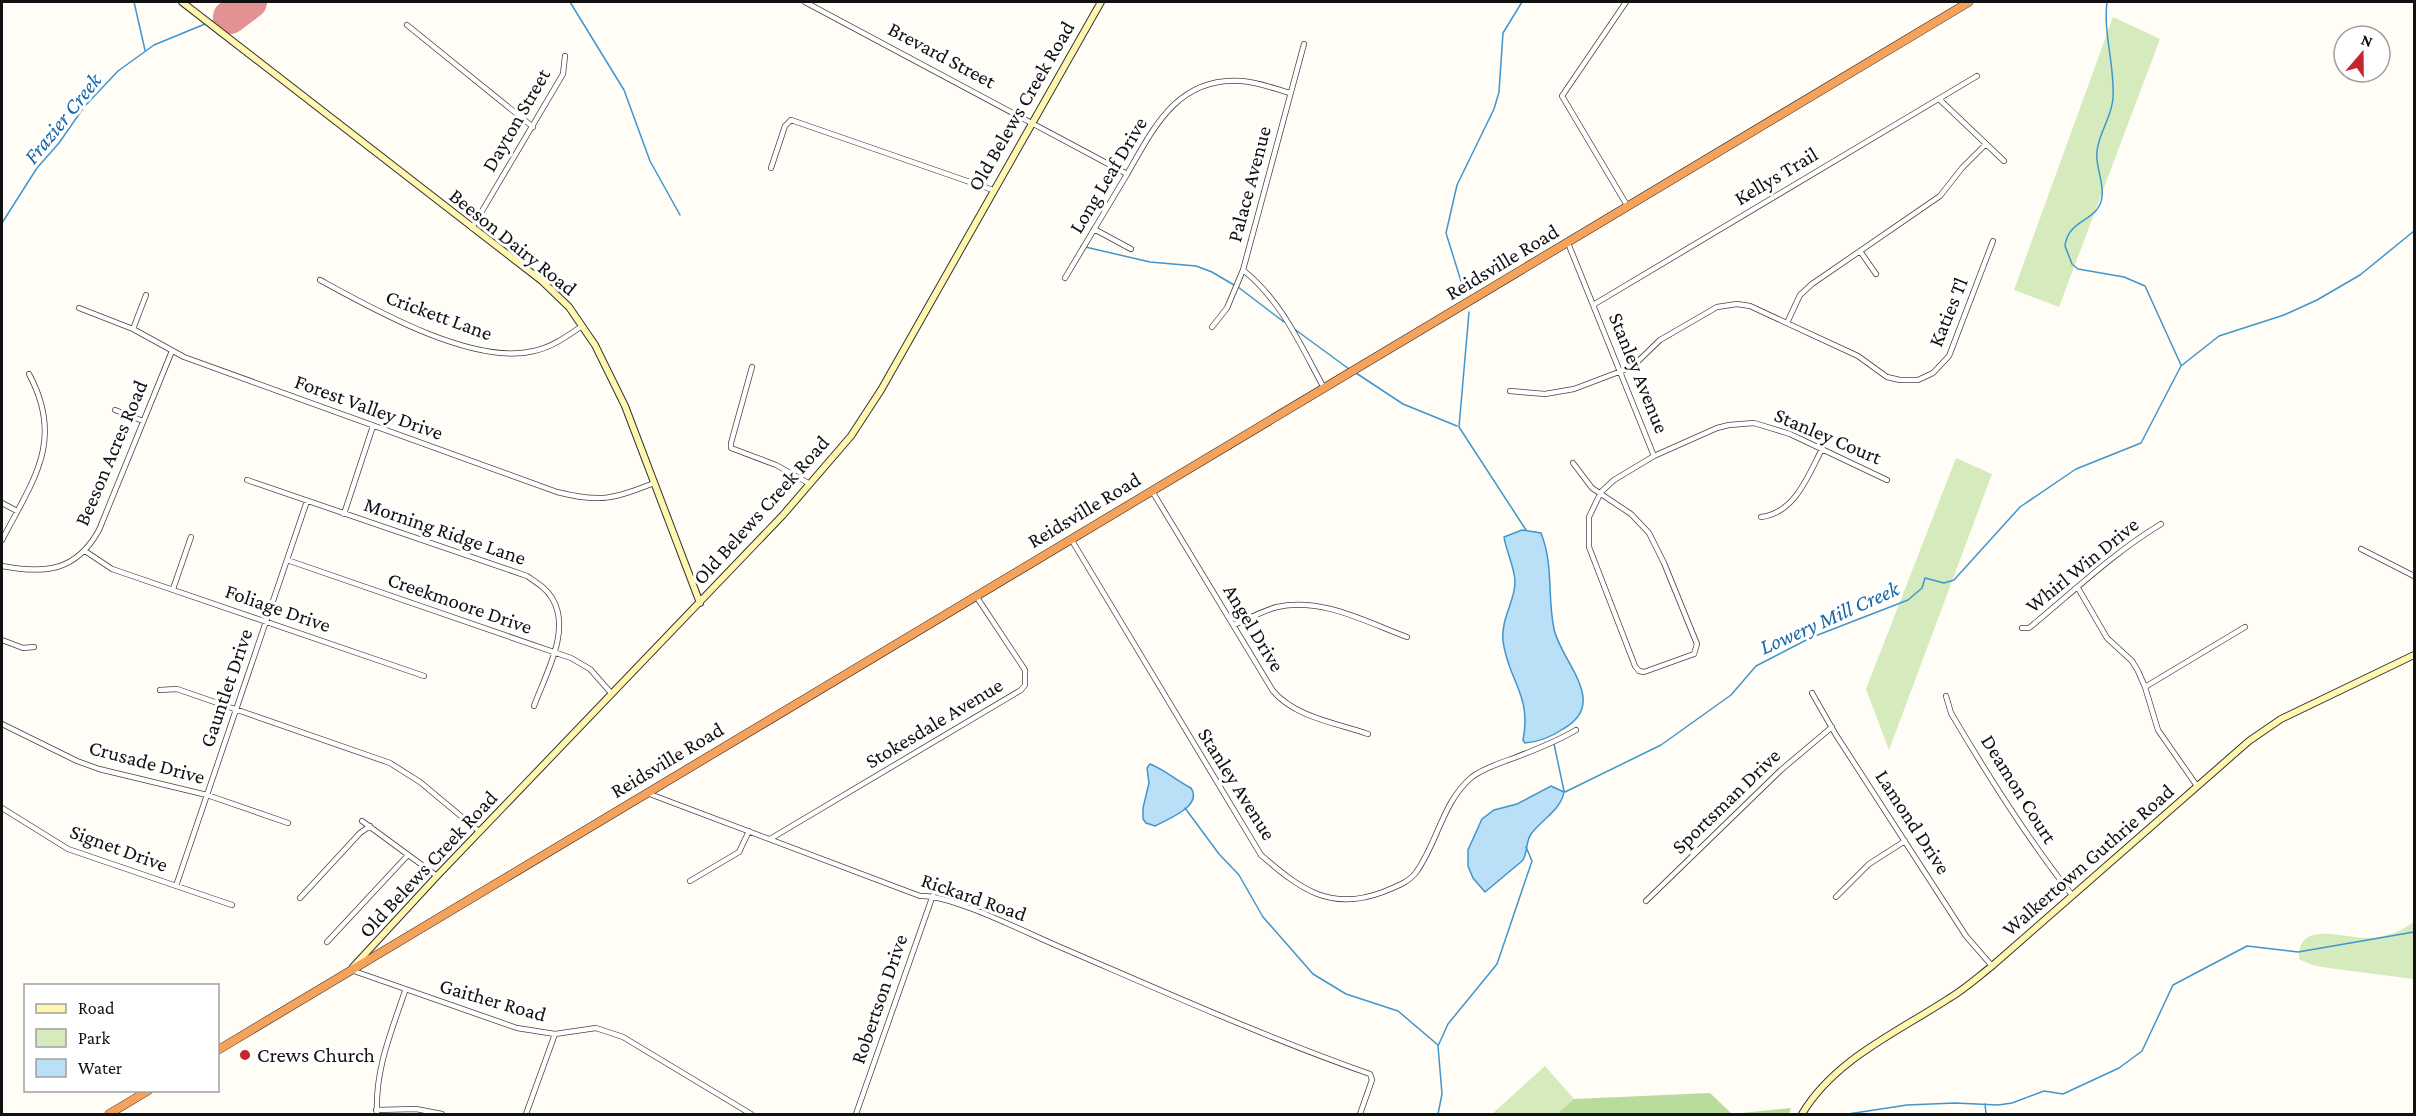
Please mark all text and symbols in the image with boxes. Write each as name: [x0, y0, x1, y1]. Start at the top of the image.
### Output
street label: Brevard Street: [884, 17, 1001, 94]
street label: Old Belews Creek Road: [963, 17, 1079, 195]
north arrow: [2332, 24, 2392, 84]
text: N: [2359, 31, 2375, 50]
street label: Dayton Street: [477, 63, 556, 176]
water label: Frazier Creek: [18, 67, 107, 169]
street label: Long Leaf Drive: [1064, 112, 1152, 238]
street label: Palace Avenue: [1222, 124, 1276, 244]
street label: Kellys Trail: [1730, 142, 1822, 210]
street label: Beeson Dairy Road: [445, 183, 581, 301]
street label: Reidsville Road: [1441, 219, 1563, 305]
street label: Katies Tl: [1923, 274, 1973, 350]
street label: Crickett Lane: [382, 285, 496, 345]
street label: Stanley Avenue: [1604, 309, 1674, 437]
street label: Forest Valley Drive: [292, 369, 446, 445]
street label: Beeson Acres Road: [70, 377, 152, 529]
street label: Stanley Court: [1771, 403, 1886, 470]
street label: Old Belews Creek Road: [688, 431, 834, 589]
street label: Reidsville Road: [1023, 467, 1145, 553]
street label: Morning Ridge Lane: [361, 492, 529, 570]
street label: Whirl Win Drive: [2021, 512, 2143, 618]
street label: Creekmoore Drive: [384, 567, 536, 639]
water label: Lowery Mill Creek: [1756, 575, 1904, 659]
street label: Foliage Drive: [222, 579, 334, 637]
street label: Angel Drive: [1219, 580, 1289, 676]
street label: Gauntlet Drive: [195, 626, 257, 750]
street label: Stokesdale Avenue: [861, 673, 1007, 773]
street label: Reidsville Road: [606, 717, 728, 803]
street label: Stanley Avenue: [1193, 723, 1281, 845]
street label: Deamon Court: [1976, 730, 2063, 849]
street label: Crusade Drive: [86, 735, 208, 789]
street label: Sportsman Drive: [1667, 743, 1785, 859]
street label: Lamond Drive: [1870, 765, 1956, 879]
street label: Walkertown Guthrie Road: [1997, 779, 2179, 941]
street label: Old Belews Creek Road: [354, 786, 502, 942]
street label: Signet Drive: [67, 819, 171, 877]
street label: Rickard Road: [918, 868, 1030, 926]
street label: Robertson Drive: [846, 931, 912, 1067]
street label: Gaither Road: [437, 973, 549, 1027]
legend: [24, 984, 219, 1092]
text: Road: [78, 998, 115, 1018]
text: Park: [78, 1028, 110, 1048]
place label: Crews Church: [257, 1043, 375, 1067]
marker: Crews Church: [238, 1048, 252, 1062]
text: Water: [78, 1058, 123, 1078]

